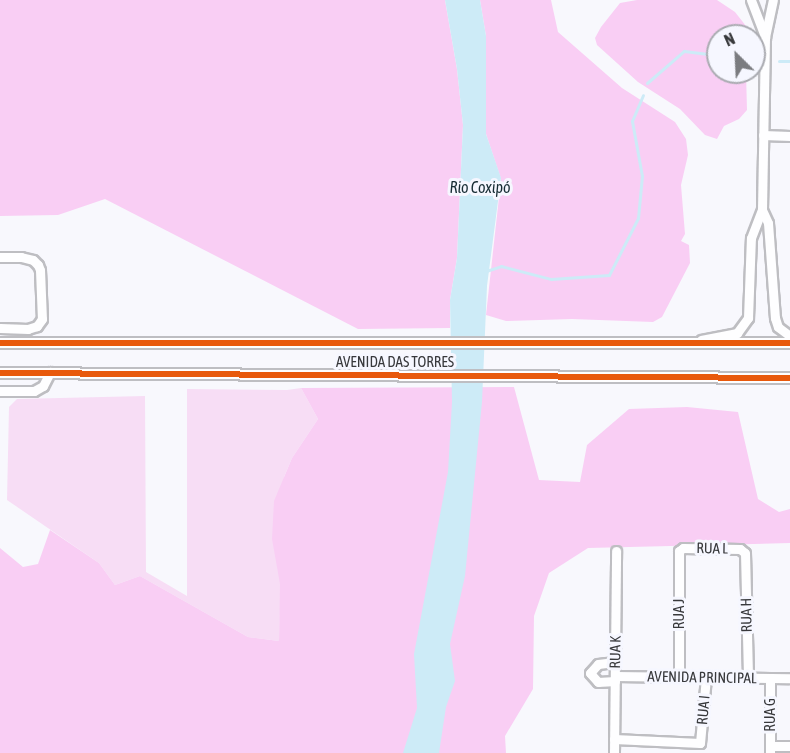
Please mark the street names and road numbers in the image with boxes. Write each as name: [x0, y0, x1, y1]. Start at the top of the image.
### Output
street label: AVENIDA DAS TORRES: [336, 353, 454, 371]
street label: RUA L: [696, 539, 728, 557]
street label: RUA H: [737, 598, 755, 632]
street label: RUA J: [670, 599, 688, 629]
street label: RUA K: [606, 635, 624, 669]
street label: AVENIDA PRINCIPAL: [647, 667, 757, 687]
street label: RUA I: [693, 694, 713, 726]
street label: RUA G: [761, 698, 779, 732]

